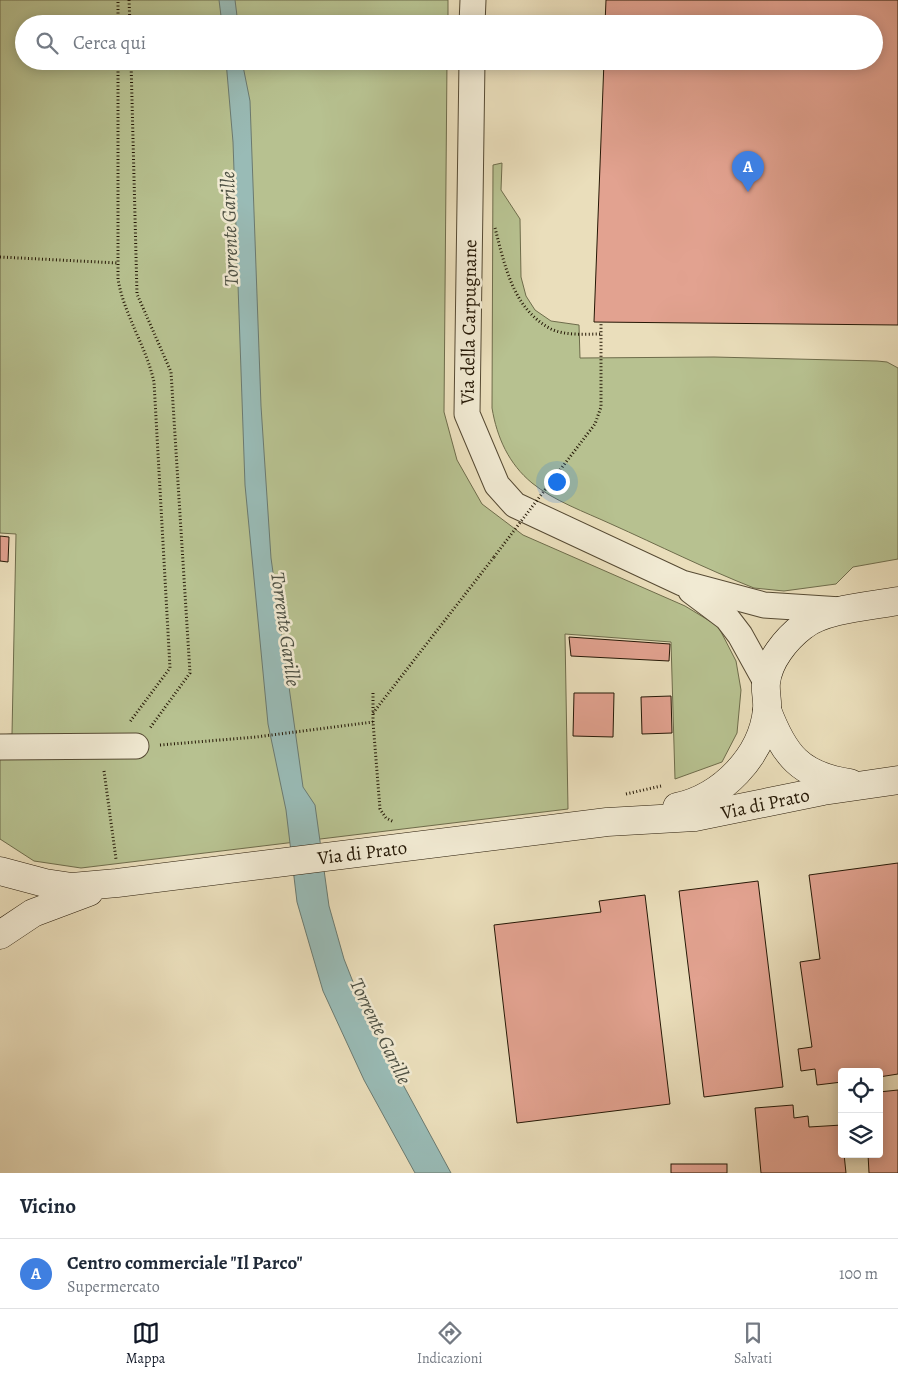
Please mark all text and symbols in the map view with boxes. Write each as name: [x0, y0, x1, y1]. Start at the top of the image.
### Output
search box: [15, 15, 883, 70]
icon: search: [33, 29, 61, 57]
text: Cerca qui: [73, 30, 146, 56]
pin: A: [732, 151, 764, 192]
water label: Torrente Garille: [214, 171, 245, 287]
street label: Via della Carpugnane: [455, 239, 483, 406]
your location: [544, 469, 570, 495]
water label: Torrente Garille: [264, 570, 307, 688]
street label: Via di Prato: [717, 782, 812, 826]
street label: Via di Prato: [315, 835, 408, 872]
water label: Torrente Garille: [343, 974, 418, 1089]
map controls: [838, 1068, 883, 1158]
button: locate: [838, 1068, 883, 1113]
button: layers: [838, 1113, 883, 1158]
text: Vicino: [20, 1192, 76, 1220]
text: Centro commerciale "Il Parco": [67, 1250, 302, 1276]
text: A: [31, 1263, 41, 1285]
text: 100 m: [839, 1263, 878, 1285]
text: Supermercato: [67, 1276, 160, 1298]
tab: Mappa: [126, 1319, 165, 1368]
tab: Indicazioni: [417, 1319, 482, 1368]
tab: Salvati: [734, 1319, 772, 1368]

